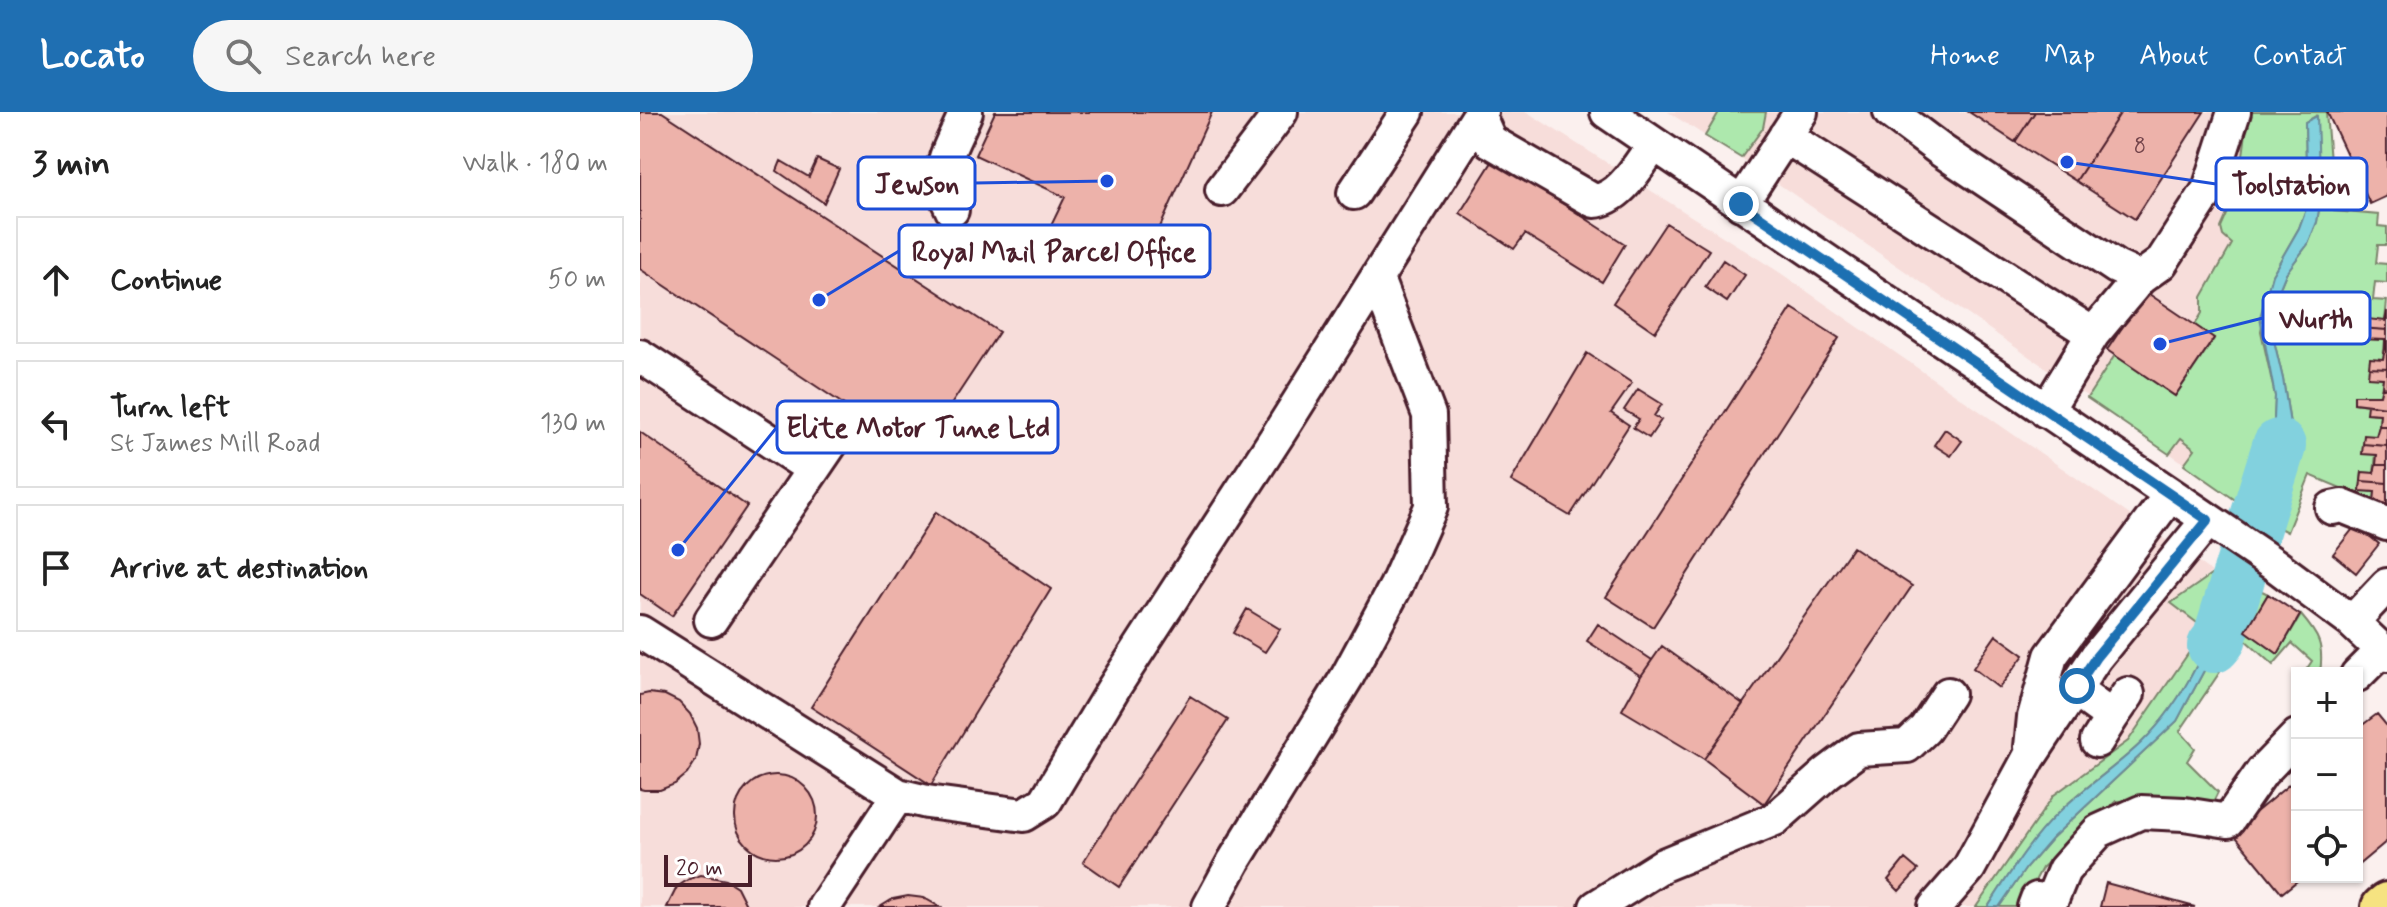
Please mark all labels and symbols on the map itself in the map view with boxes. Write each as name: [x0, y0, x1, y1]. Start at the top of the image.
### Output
house number: 8: [2134, 133, 2146, 161]
callout: Jewson: [858, 157, 975, 209]
callout: Toolstation: [2216, 158, 2367, 210]
text: Jewson: [875, 167, 959, 204]
text: Toolstation: [2231, 168, 2351, 205]
route end: [1723, 186, 1759, 222]
callout: Royal Mail Parcel Office: [899, 225, 1210, 277]
text: Royal Mail Parcel Office: [912, 235, 1196, 272]
callout: Wurth: [2263, 292, 2370, 344]
text: Wurth: [2279, 302, 2353, 339]
callout: Elite Motor Tune Ltd: [777, 401, 1058, 453]
text: Elite Motor Tune Ltd: [786, 411, 1050, 448]
route start: [2059, 668, 2095, 704]
scale bar: [664, 851, 752, 887]

